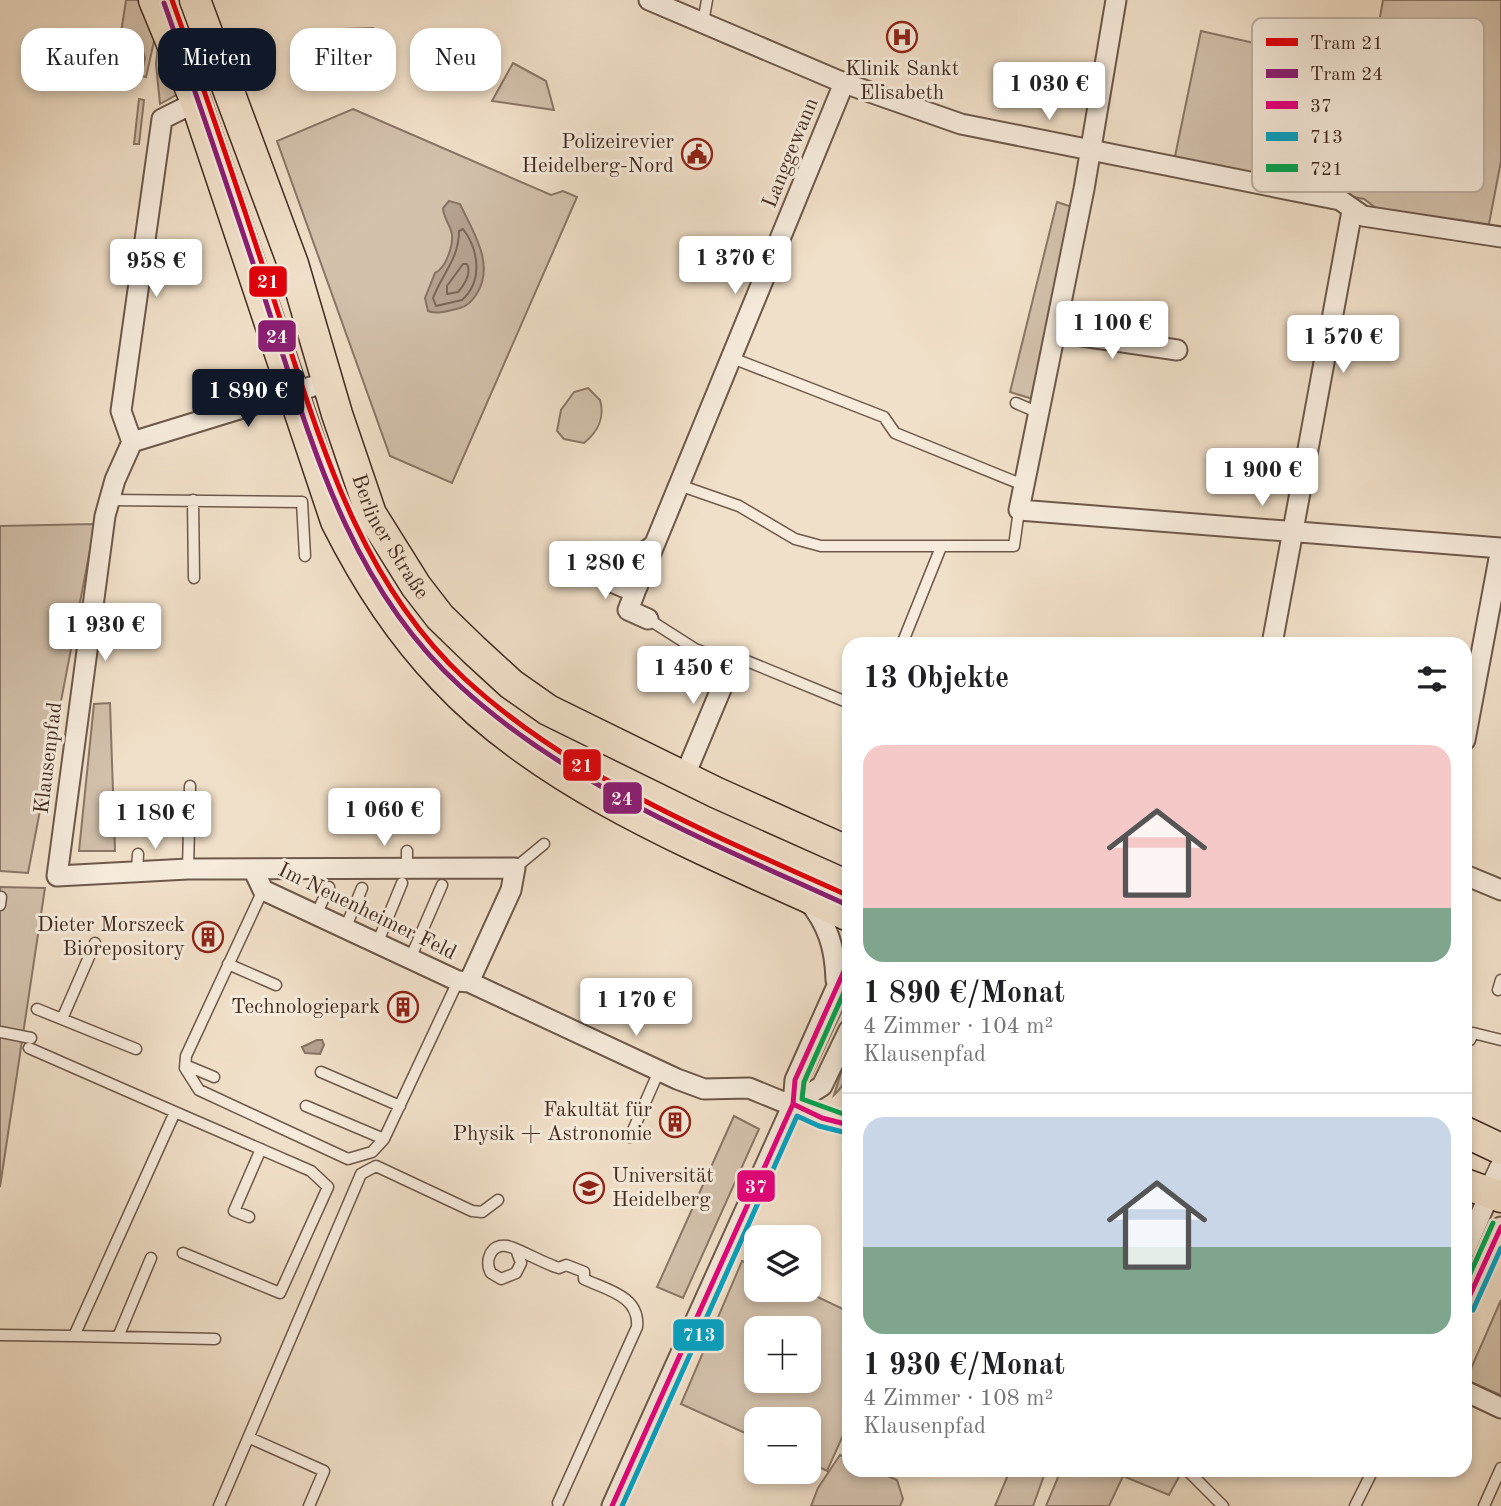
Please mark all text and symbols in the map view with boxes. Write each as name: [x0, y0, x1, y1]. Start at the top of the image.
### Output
legend: [1252, 18, 1484, 192]
hospital icon: Klinik Sankt Elisabeth: [885, 20, 919, 54]
chip: Kaufen: [21, 28, 144, 91]
chip: Mieten: [158, 28, 276, 91]
chip: Filter: [290, 28, 396, 91]
chip: Neu: [410, 28, 501, 91]
text: Tram 21: [1310, 35, 1383, 54]
place label: Klinik Sankt Elisabeth: [845, 59, 959, 104]
pin: 1 030 €: [984, 62, 1114, 122]
text: Tram 24: [1310, 66, 1383, 85]
text: 1 030 €: [1009, 73, 1089, 96]
street label: Langgewann: [759, 95, 823, 211]
text: 37: [1310, 98, 1332, 117]
text: 713: [1310, 129, 1343, 148]
place label: Polizeirevier Heidelberg-Nord: [522, 132, 674, 177]
public building icon: Polizeirevier Heidelberg-Nord: [680, 137, 714, 171]
text: 721: [1310, 161, 1343, 180]
pin: 1 370 €: [670, 236, 800, 296]
pin: 958 €: [107, 240, 205, 299]
text: 1 370 €: [695, 247, 775, 270]
text: 958 €: [126, 250, 186, 273]
line badge: 21: [248, 265, 288, 298]
text: 21: [257, 274, 279, 293]
pin: 1 100 €: [1047, 302, 1177, 361]
text: 1 100 €: [1072, 312, 1152, 335]
pin: 1 570 €: [1278, 316, 1408, 375]
line badge: 24: [257, 319, 297, 353]
text: 1 570 €: [1303, 326, 1383, 349]
text: 24: [266, 329, 288, 348]
pin: 1 890 €: [183, 370, 313, 429]
text: 1 890 €: [208, 380, 288, 403]
pin: 1 900 €: [1197, 448, 1327, 508]
text: 1 900 €: [1222, 459, 1302, 482]
street label: Berliner Straße: [348, 471, 433, 603]
pin: 1 280 €: [540, 542, 670, 601]
text: 1 280 €: [565, 552, 645, 575]
pin: 1 930 €: [40, 604, 170, 663]
text: 1 930 €: [65, 614, 145, 637]
pin: 1 450 €: [628, 646, 758, 706]
text: 1 450 €: [653, 657, 733, 680]
icon: filters: [1413, 660, 1451, 698]
text: 13 Objekte: [863, 664, 1009, 694]
street label: Klausenpfad: [32, 701, 66, 815]
line badge: 21: [562, 748, 602, 782]
text: 21: [571, 758, 593, 777]
line badge: 24: [602, 781, 643, 815]
pin: 1 060 €: [319, 788, 449, 848]
icon: home: [1094, 790, 1220, 916]
text: 24: [611, 791, 633, 810]
pin: 1 180 €: [90, 792, 220, 851]
text: 1 060 €: [344, 799, 424, 822]
text: 1 180 €: [115, 802, 195, 825]
street label: Im Neuenheimer Feld: [275, 860, 459, 964]
place label: Dieter Morszeck Biorepository: [37, 915, 185, 960]
building icon: Dieter Morszeck Biorepository: [191, 920, 225, 954]
pin: 1 170 €: [571, 978, 701, 1038]
text: 1 890 €/Monat: [863, 979, 1065, 1009]
text: 1 170 €: [596, 989, 676, 1012]
building icon: Technologiepark: [386, 990, 420, 1024]
place label: Technologiepark: [231, 997, 380, 1018]
text: 4 Zimmer · 104 m²: [863, 1015, 1053, 1038]
text: Klausenpfad: [863, 1043, 986, 1066]
place label: Fakultät für Physik + Astronomie: [453, 1100, 652, 1145]
building icon: Fakultät für Physik + Astronomie: [658, 1105, 692, 1139]
icon: home: [1094, 1162, 1220, 1288]
place label: Universität Heidelberg: [612, 1166, 714, 1211]
line badge: 37: [736, 1169, 776, 1203]
school or university icon: Universität Heidelberg: [572, 1171, 606, 1205]
text: 37: [745, 1179, 767, 1198]
map controls: [744, 1225, 821, 1484]
button: layers: [744, 1225, 821, 1302]
button: +: [744, 1316, 821, 1393]
line badge: 713: [672, 1318, 725, 1352]
text: 713: [682, 1327, 716, 1346]
text: 1 930 €/Monat: [863, 1351, 1065, 1381]
text: 4 Zimmer · 108 m²: [863, 1387, 1053, 1410]
button: −: [744, 1407, 821, 1484]
text: Klausenpfad: [863, 1415, 986, 1438]

